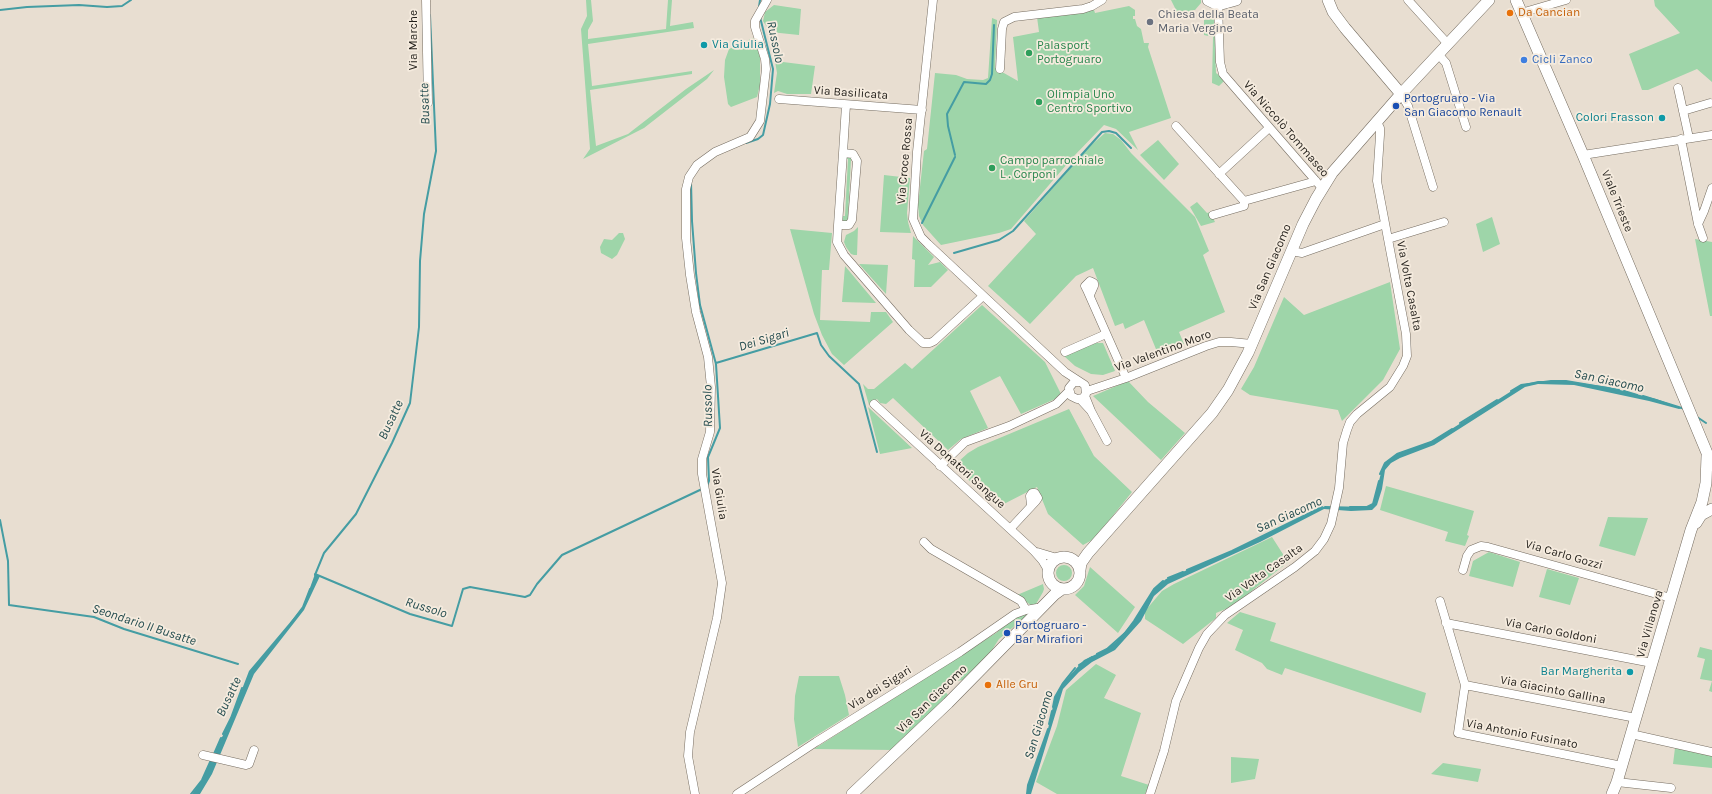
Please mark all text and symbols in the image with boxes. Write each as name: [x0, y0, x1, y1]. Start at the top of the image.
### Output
place label: Da Cancian: [1518, 6, 1580, 20]
place label: Chiesa della Beata Maria Vergine: [1158, 8, 1259, 36]
marker: Da Cancian: [1505, 8, 1515, 18]
street label: Via Marche: [407, 10, 421, 70]
marker: Chiesa della Beata Maria Vergine: [1145, 17, 1155, 27]
water label: Russolo: [763, 20, 787, 64]
place label: Via Giulia: [712, 38, 764, 52]
place label: Palasport Portogruaro: [1037, 39, 1101, 67]
marker: Via Giulia: [699, 40, 709, 50]
marker: Palasport Portogruaro: [1024, 48, 1034, 58]
place label: Cicli Zanco: [1532, 53, 1593, 67]
marker: Cicli Zanco: [1519, 55, 1529, 65]
street label: Via Niccolò Tommaseo: [1240, 78, 1332, 180]
water label: Busatte: [416, 83, 434, 125]
street label: Via Basilicata: [813, 83, 889, 103]
place label: Olimpia Uno Centro Sportivo: [1047, 88, 1132, 116]
place label: Portogruaro - Via San Giacomo Renault: [1404, 92, 1522, 120]
marker: Olimpia Uno Centro Sportivo: [1034, 97, 1044, 107]
marker: Portogruaro - Via San Giacomo Renault: [1391, 101, 1401, 111]
place label: Colori Frasson: [1576, 111, 1654, 125]
marker: Colori Frasson: [1657, 113, 1667, 123]
street label: Via Croce Rossa: [894, 117, 916, 205]
place label: Campo parrochiale L . Corponi: [1000, 154, 1104, 182]
marker: Campo parrochiale L . Corponi: [987, 163, 997, 173]
street label: Viale Trieste: [1598, 168, 1636, 234]
street label: Via San Giacomo: [1245, 222, 1295, 312]
street label: Via Volta Casalta: [1393, 240, 1425, 332]
water label: Dei Sigari: [737, 325, 791, 355]
street label: Via Valentino Moro: [1113, 327, 1213, 375]
water label: San Giacomo: [1573, 366, 1645, 396]
water label: Russolo: [700, 385, 716, 427]
water label: Busatte: [375, 398, 407, 442]
street label: Via Donatori Sangue: [916, 426, 1008, 512]
street label: Via Giulia: [708, 467, 730, 521]
water label: San Giacomo: [1254, 493, 1324, 537]
street label: Via Carlo Gozzi: [1524, 537, 1604, 573]
street label: Via Volta Casalta: [1222, 541, 1306, 605]
street label: Via Villanova: [1633, 588, 1667, 660]
water label: Russolo: [403, 594, 449, 622]
water label: Seondario II Busatte: [90, 601, 198, 649]
street label: Via Carlo Goldoni: [1504, 615, 1598, 647]
place label: Portogruaro - Bar Mirafiori: [1015, 619, 1087, 647]
marker: Portogruaro - Bar Mirafiori: [1002, 628, 1012, 638]
street label: Via San Giacomo: [894, 662, 970, 736]
street label: Via dei Sigari: [846, 663, 914, 713]
place label: Bar Margherita: [1541, 665, 1622, 679]
marker: Bar Margherita: [1625, 667, 1635, 677]
street label: Via Giacinto Gallina: [1499, 673, 1607, 707]
water label: Busatte: [213, 675, 245, 719]
place label: Alle Gru: [996, 678, 1038, 692]
marker: Alle Gru: [983, 680, 993, 690]
water label: San Giacomo: [1021, 689, 1057, 761]
street label: Via Antonio Fusinato: [1465, 716, 1579, 752]

